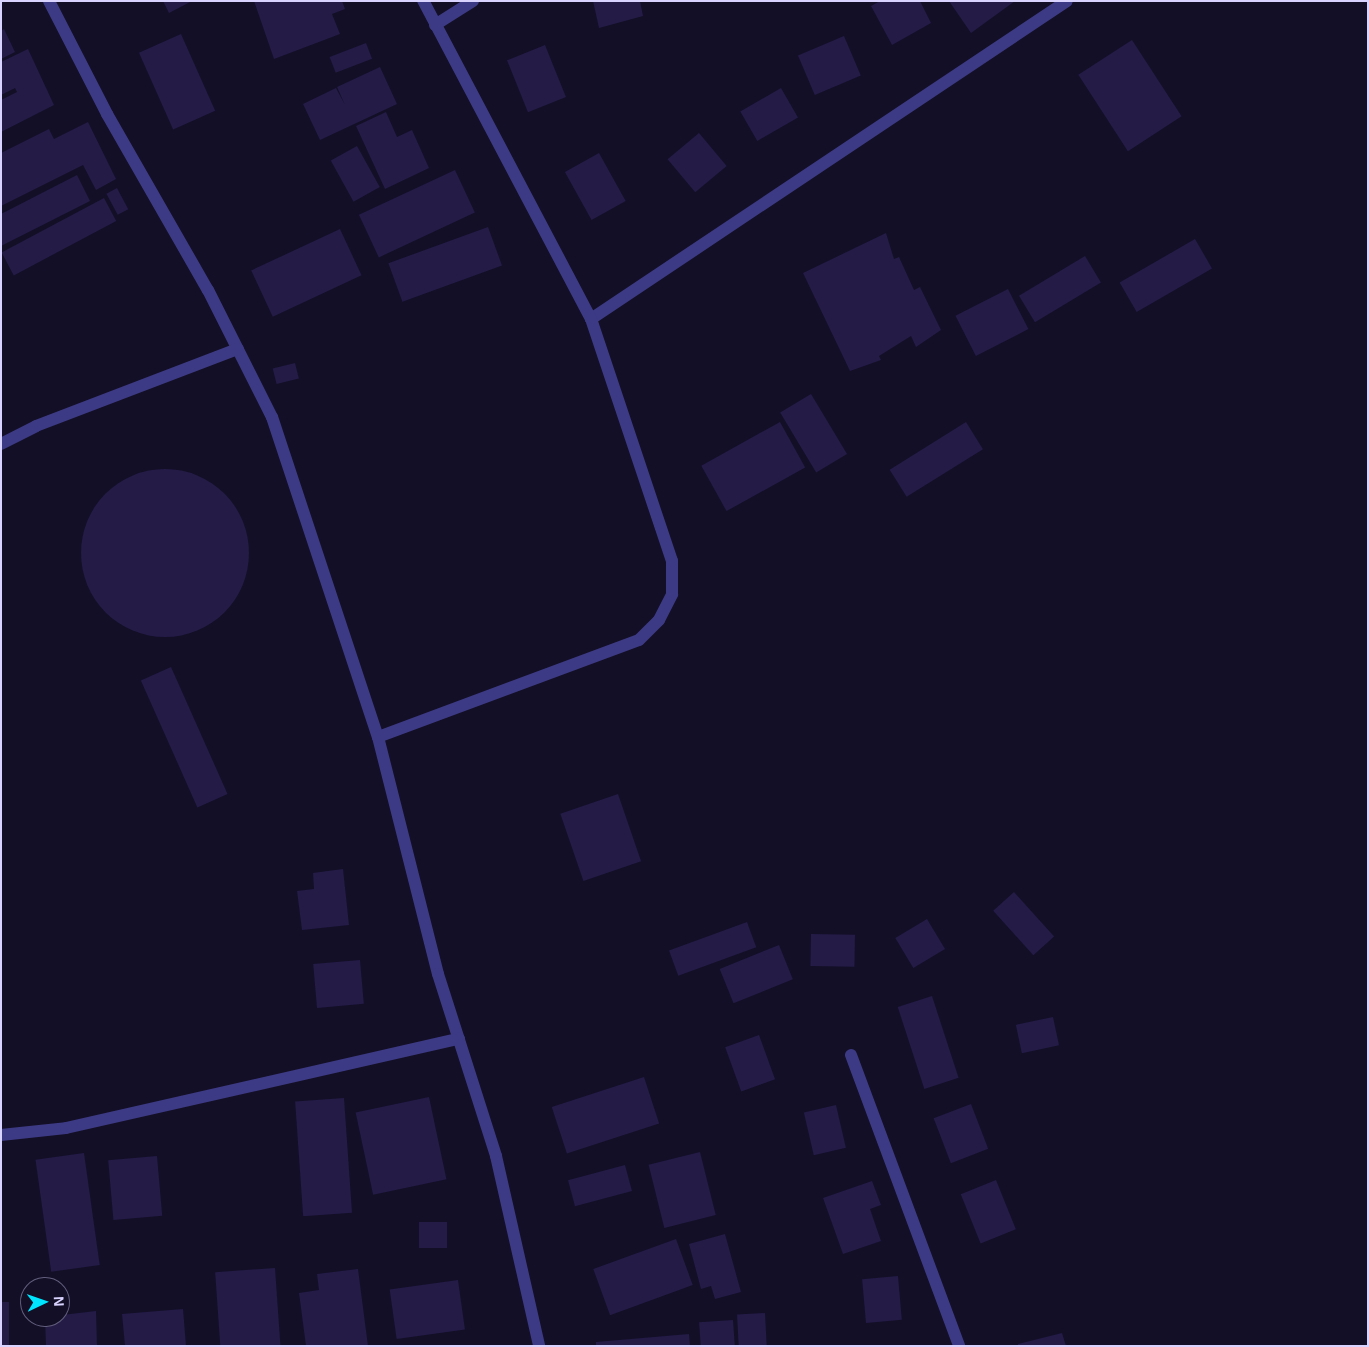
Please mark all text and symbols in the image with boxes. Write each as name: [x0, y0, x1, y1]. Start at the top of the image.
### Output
north arrow: [20, 1277, 70, 1327]
text: N: [51, 1296, 67, 1307]

